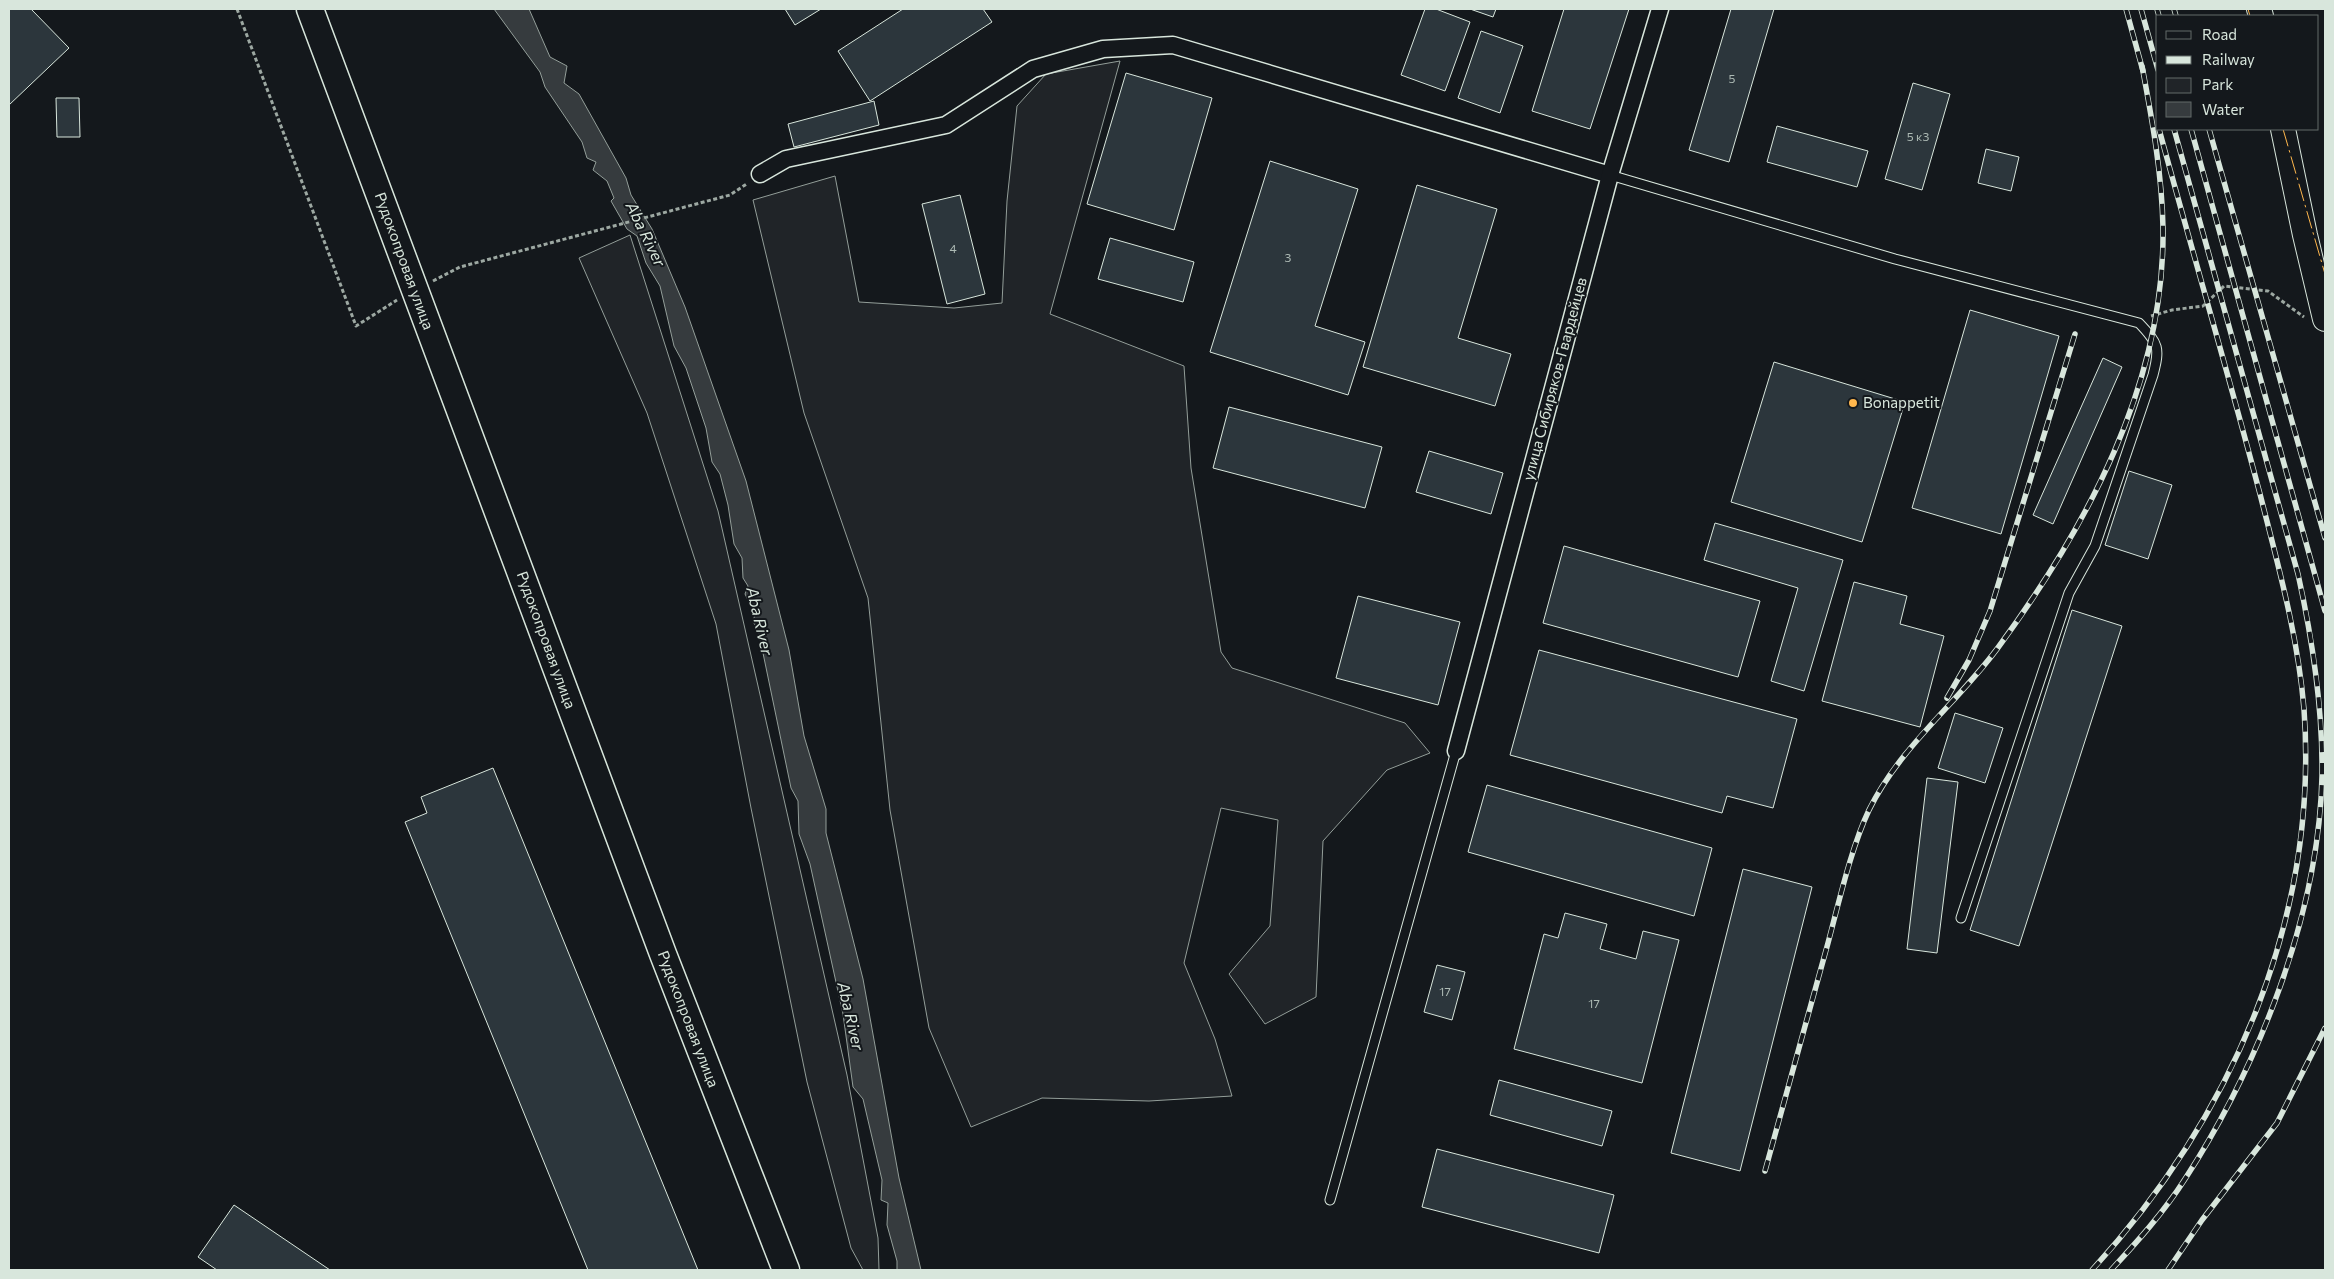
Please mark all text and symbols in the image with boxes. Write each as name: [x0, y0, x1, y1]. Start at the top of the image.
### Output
legend: [2156, 15, 2319, 130]
text: Road: [2202, 25, 2237, 43]
text: Railway: [2202, 50, 2255, 68]
house number: 5: [1729, 71, 1736, 85]
text: Park: [2202, 75, 2233, 93]
text: Water: [2202, 100, 2244, 118]
house number: 5 к3: [1907, 129, 1929, 143]
street label: Рудокопровая улица: [372, 190, 438, 332]
water label: Aba River: [622, 197, 671, 270]
house number: 4: [949, 241, 957, 255]
house number: 3: [1285, 250, 1292, 264]
street label: улица Сибиряков-Гвардейцев: [1518, 275, 1590, 482]
place label: Bonappetit: [1863, 393, 1940, 411]
marker: Bonappetit: [1847, 397, 1859, 409]
street label: Рудокопровая улица: [514, 569, 580, 711]
water label: Aba River: [743, 584, 778, 658]
street label: Рудокопровая улица: [655, 948, 723, 1089]
water label: Aba River: [834, 979, 869, 1053]
house number: 17: [1439, 984, 1451, 998]
house number: 17: [1588, 996, 1600, 1010]

